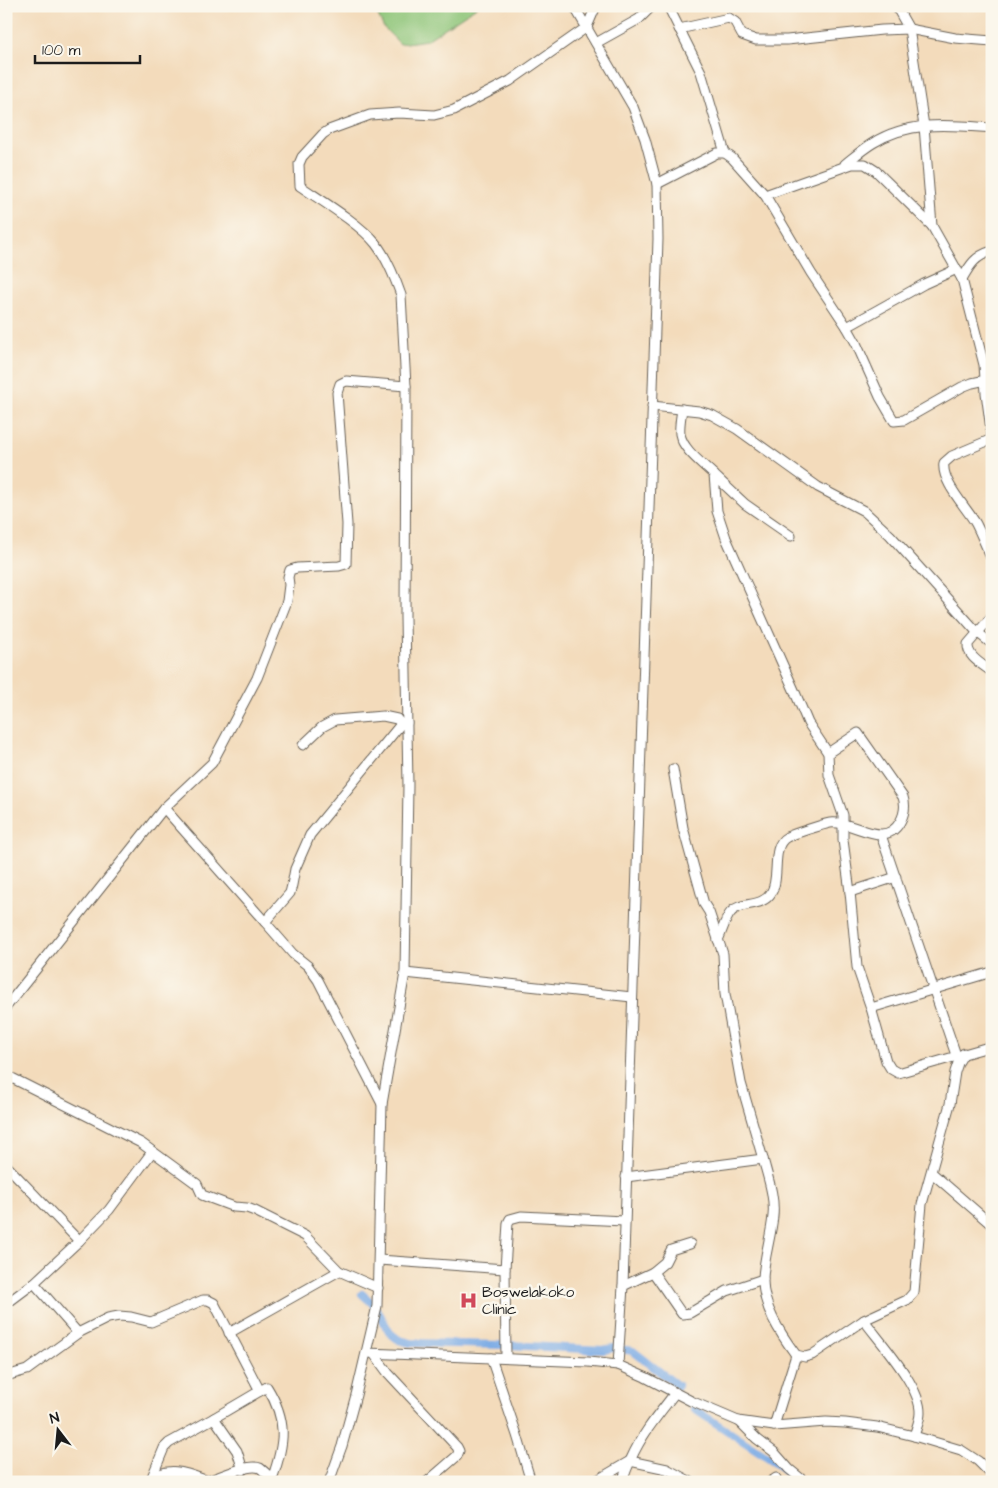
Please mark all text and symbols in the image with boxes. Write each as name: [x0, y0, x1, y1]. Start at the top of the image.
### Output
scale bar: [35, 32, 140, 64]
text: 100 m: [42, 40, 81, 61]
place label: Boswelakoko Clinic: [482, 1282, 575, 1320]
hospital icon: Boswelakoko Clinic: [458, 1291, 478, 1311]
north arrow: [32, 1406, 82, 1456]
text: N: [48, 1408, 62, 1429]

